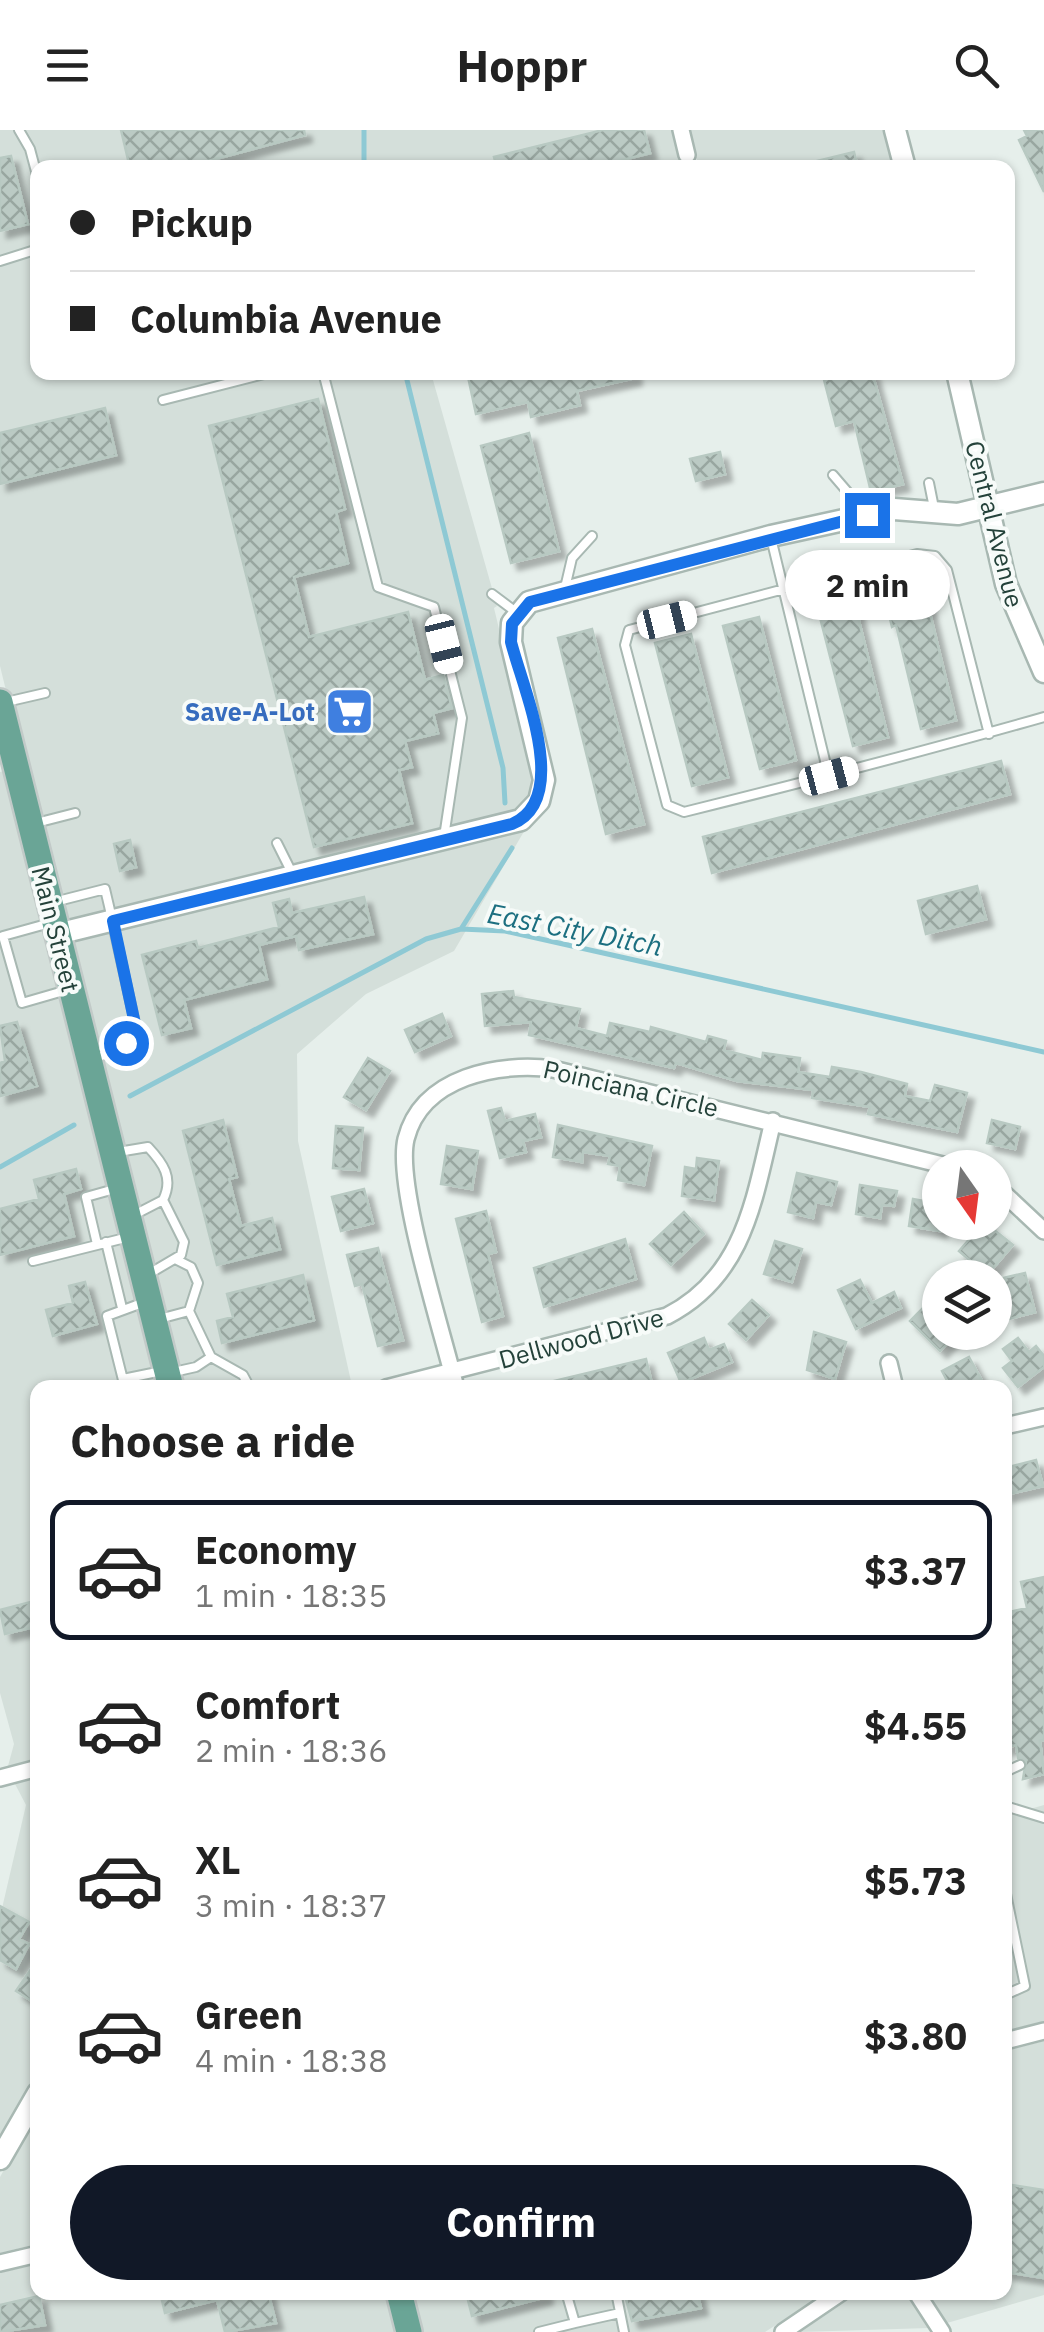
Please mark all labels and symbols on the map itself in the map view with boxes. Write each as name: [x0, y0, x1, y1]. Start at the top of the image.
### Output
street label: Central Avenue: [958, 437, 1032, 611]
route end: [845, 493, 890, 538]
callout: 2 min: [784, 550, 950, 620]
car: [634, 598, 700, 642]
car: [422, 611, 466, 677]
supermarket icon: Save-A-Lot: [324, 685, 376, 737]
place label: Save-A-Lot: [185, 695, 315, 728]
car: [796, 754, 862, 798]
street label: Main Street: [24, 863, 88, 995]
water label: East City Ditch: [484, 894, 666, 964]
route start: [104, 1021, 149, 1066]
street label: Poinciana Circle: [540, 1052, 722, 1124]
north arrow: [922, 1150, 1012, 1240]
street label: Dellwood Drive: [495, 1300, 667, 1376]

